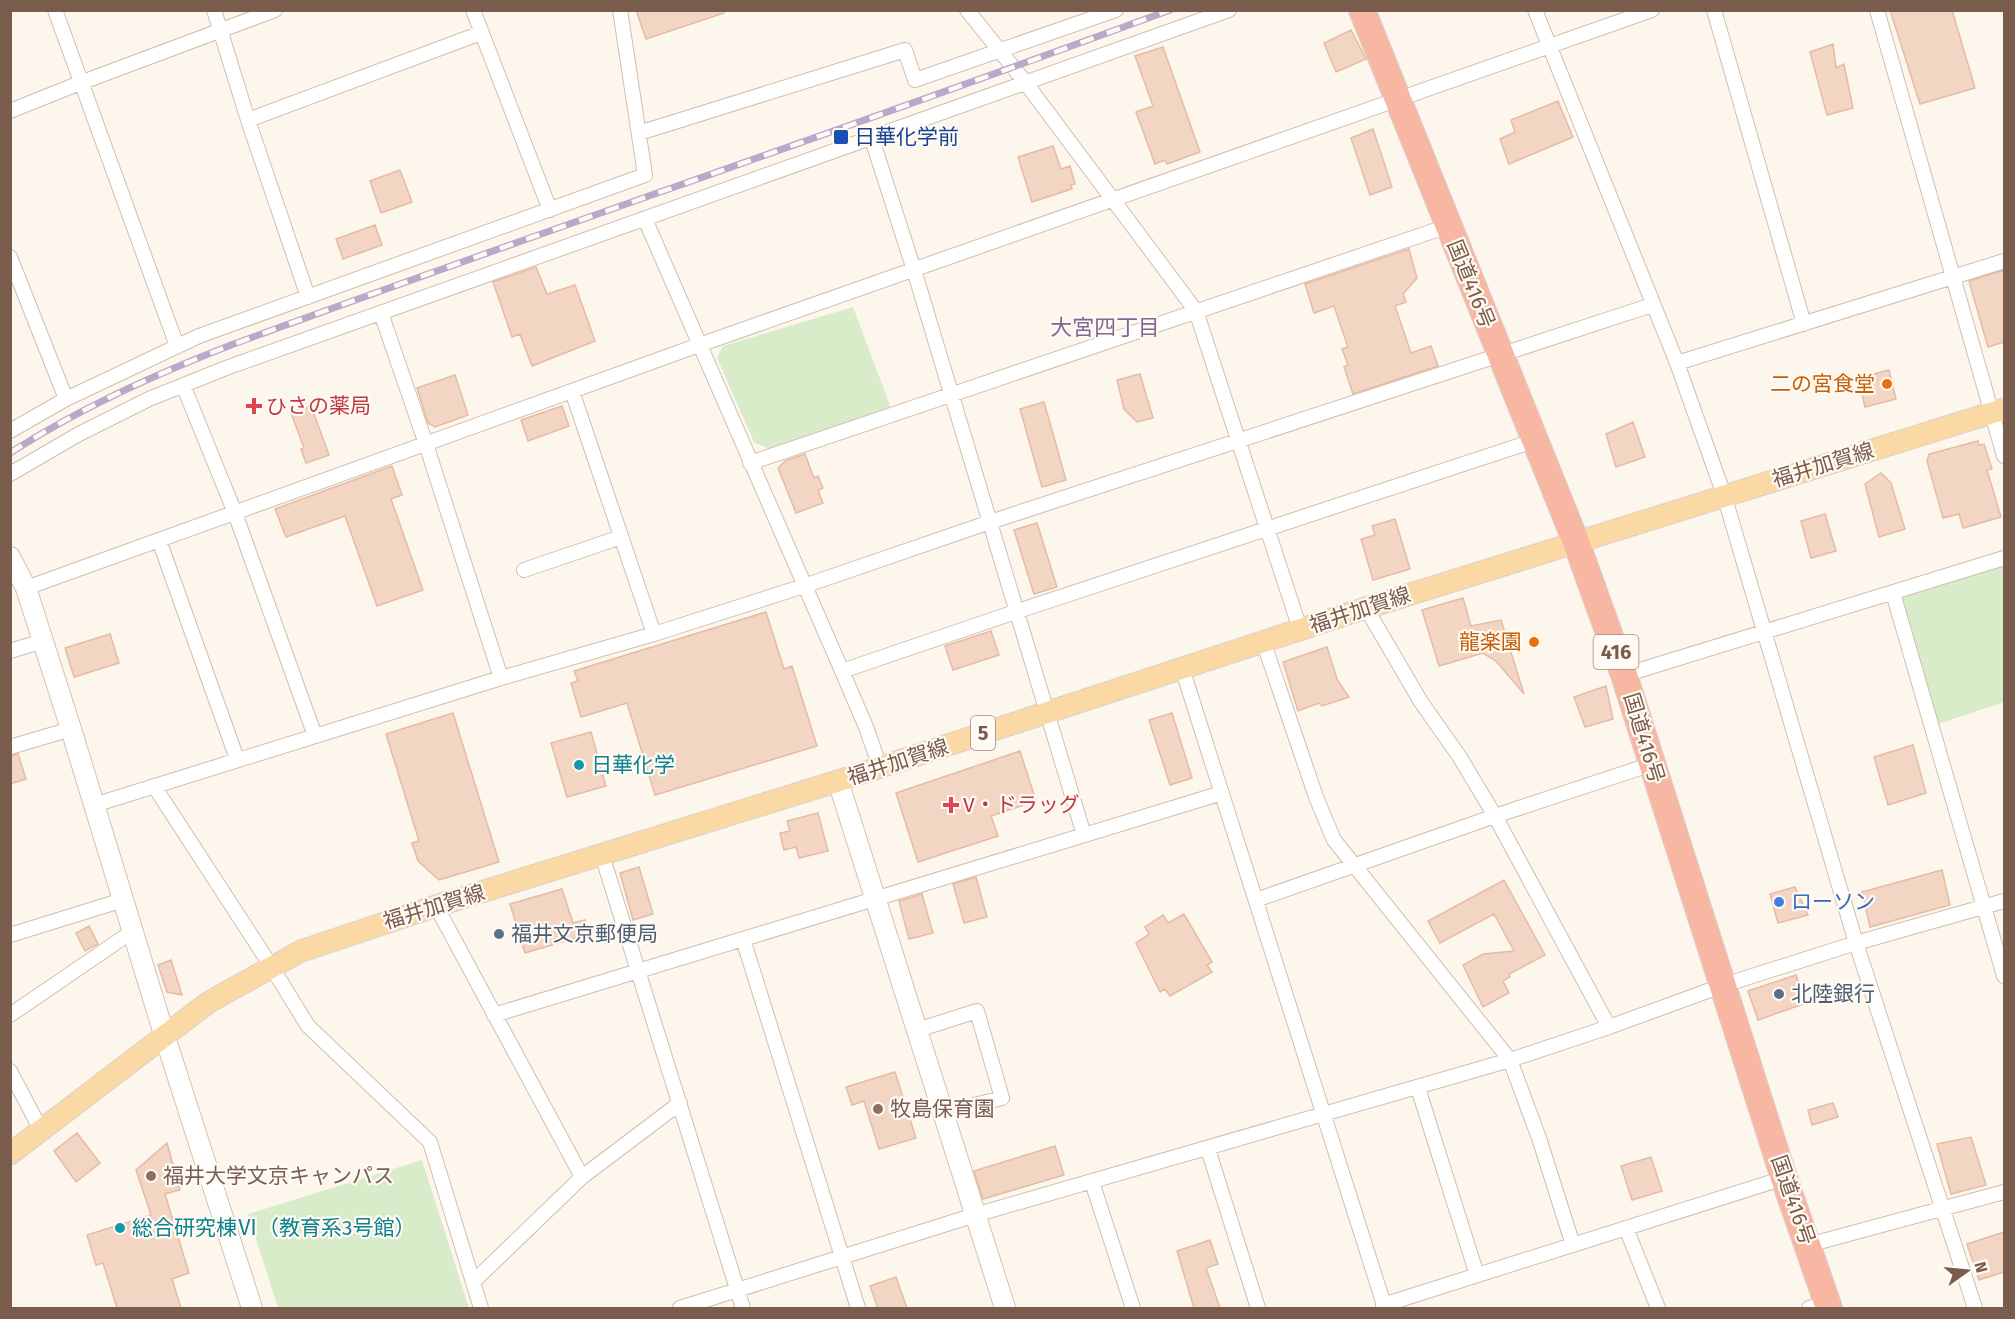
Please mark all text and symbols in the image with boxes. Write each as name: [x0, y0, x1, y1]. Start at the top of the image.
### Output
place label: 日華化学前: [854, 124, 959, 150]
marker: 日華化学前: [832, 128, 850, 146]
street label: 国道416号: [1441, 236, 1501, 332]
district label: 大宮四丁目: [1050, 314, 1160, 341]
place label: 二の宮食堂: [1770, 371, 1875, 397]
marker: 二の宮食堂: [1880, 377, 1894, 391]
place label: ひさの薬局: [266, 393, 371, 419]
marker: ひさの薬局: [247, 399, 261, 413]
street label: 福井加賀線: [1769, 437, 1877, 493]
street label: 福井加賀線: [1306, 581, 1414, 639]
place label: 龍楽園: [1459, 629, 1522, 655]
marker: 龍楽園: [1527, 635, 1541, 649]
road number: 416: [1594, 635, 1638, 669]
street label: 国道416号: [1618, 690, 1670, 786]
road number: 5: [971, 716, 995, 750]
street label: 福井加賀線: [844, 733, 952, 791]
place label: 日華化学: [591, 752, 675, 778]
marker: 日華化学: [572, 758, 586, 772]
place label: V・ドラッグ: [963, 792, 1080, 818]
marker: V・ドラッグ: [944, 798, 958, 812]
street label: 福井加賀線: [380, 879, 488, 935]
place label: ローソン: [1791, 889, 1875, 915]
marker: ローソン: [1772, 895, 1786, 909]
place label: 福井文京郵便局: [511, 921, 658, 947]
marker: 福井文京郵便局: [492, 927, 506, 941]
place label: 北陸銀行: [1791, 981, 1875, 1007]
marker: 北陸銀行: [1772, 987, 1786, 1001]
place label: 牧島保育園: [890, 1096, 995, 1122]
marker: 牧島保育園: [871, 1102, 885, 1116]
street label: 国道416号: [1766, 1152, 1820, 1248]
place label: 福井大学文京キャンパス: [163, 1163, 394, 1189]
marker: 福井大学文京キャンパス: [144, 1169, 158, 1183]
place label: 総合研究棟Ⅵ（教育系3号館）: [132, 1215, 415, 1241]
marker: 総合研究棟Ⅵ（教育系3号館）: [113, 1221, 127, 1235]
north arrow: [1937, 1241, 1997, 1301]
text: N: [1970, 1260, 1992, 1275]

